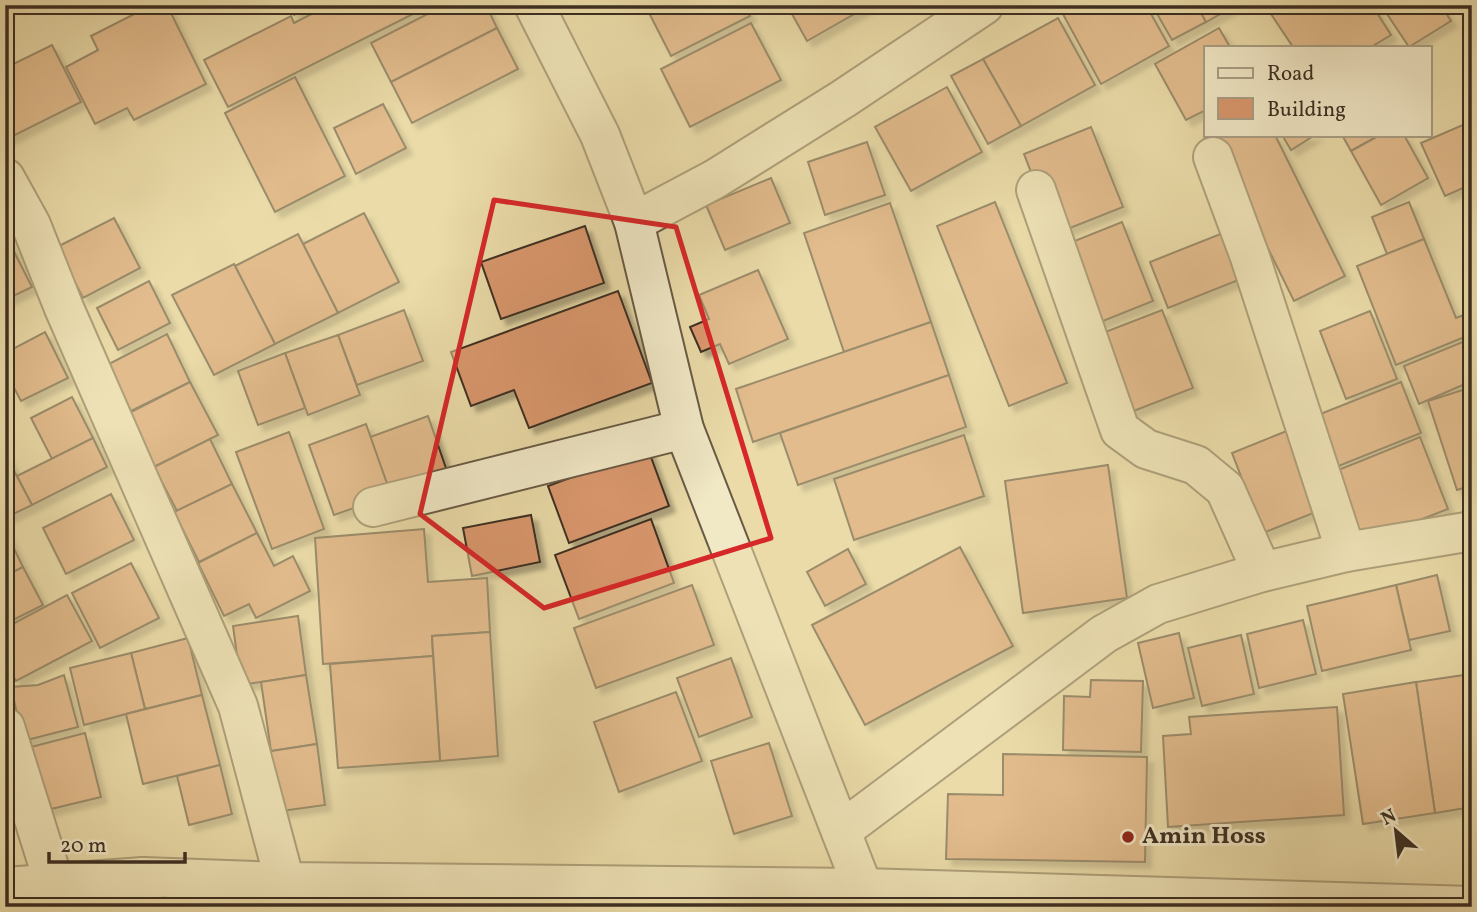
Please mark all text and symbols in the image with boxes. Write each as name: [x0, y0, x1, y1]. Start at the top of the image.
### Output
legend: [1204, 46, 1432, 136]
text: Road: [1267, 60, 1314, 89]
text: Building: [1267, 96, 1346, 125]
north arrow: [1362, 796, 1432, 866]
text: N: [1377, 803, 1401, 832]
place label: Amin Hoss: [1142, 820, 1266, 854]
scale bar: [49, 821, 186, 865]
marker: Amin Hoss: [1120, 829, 1136, 845]
text: 20 m: [60, 832, 106, 861]

